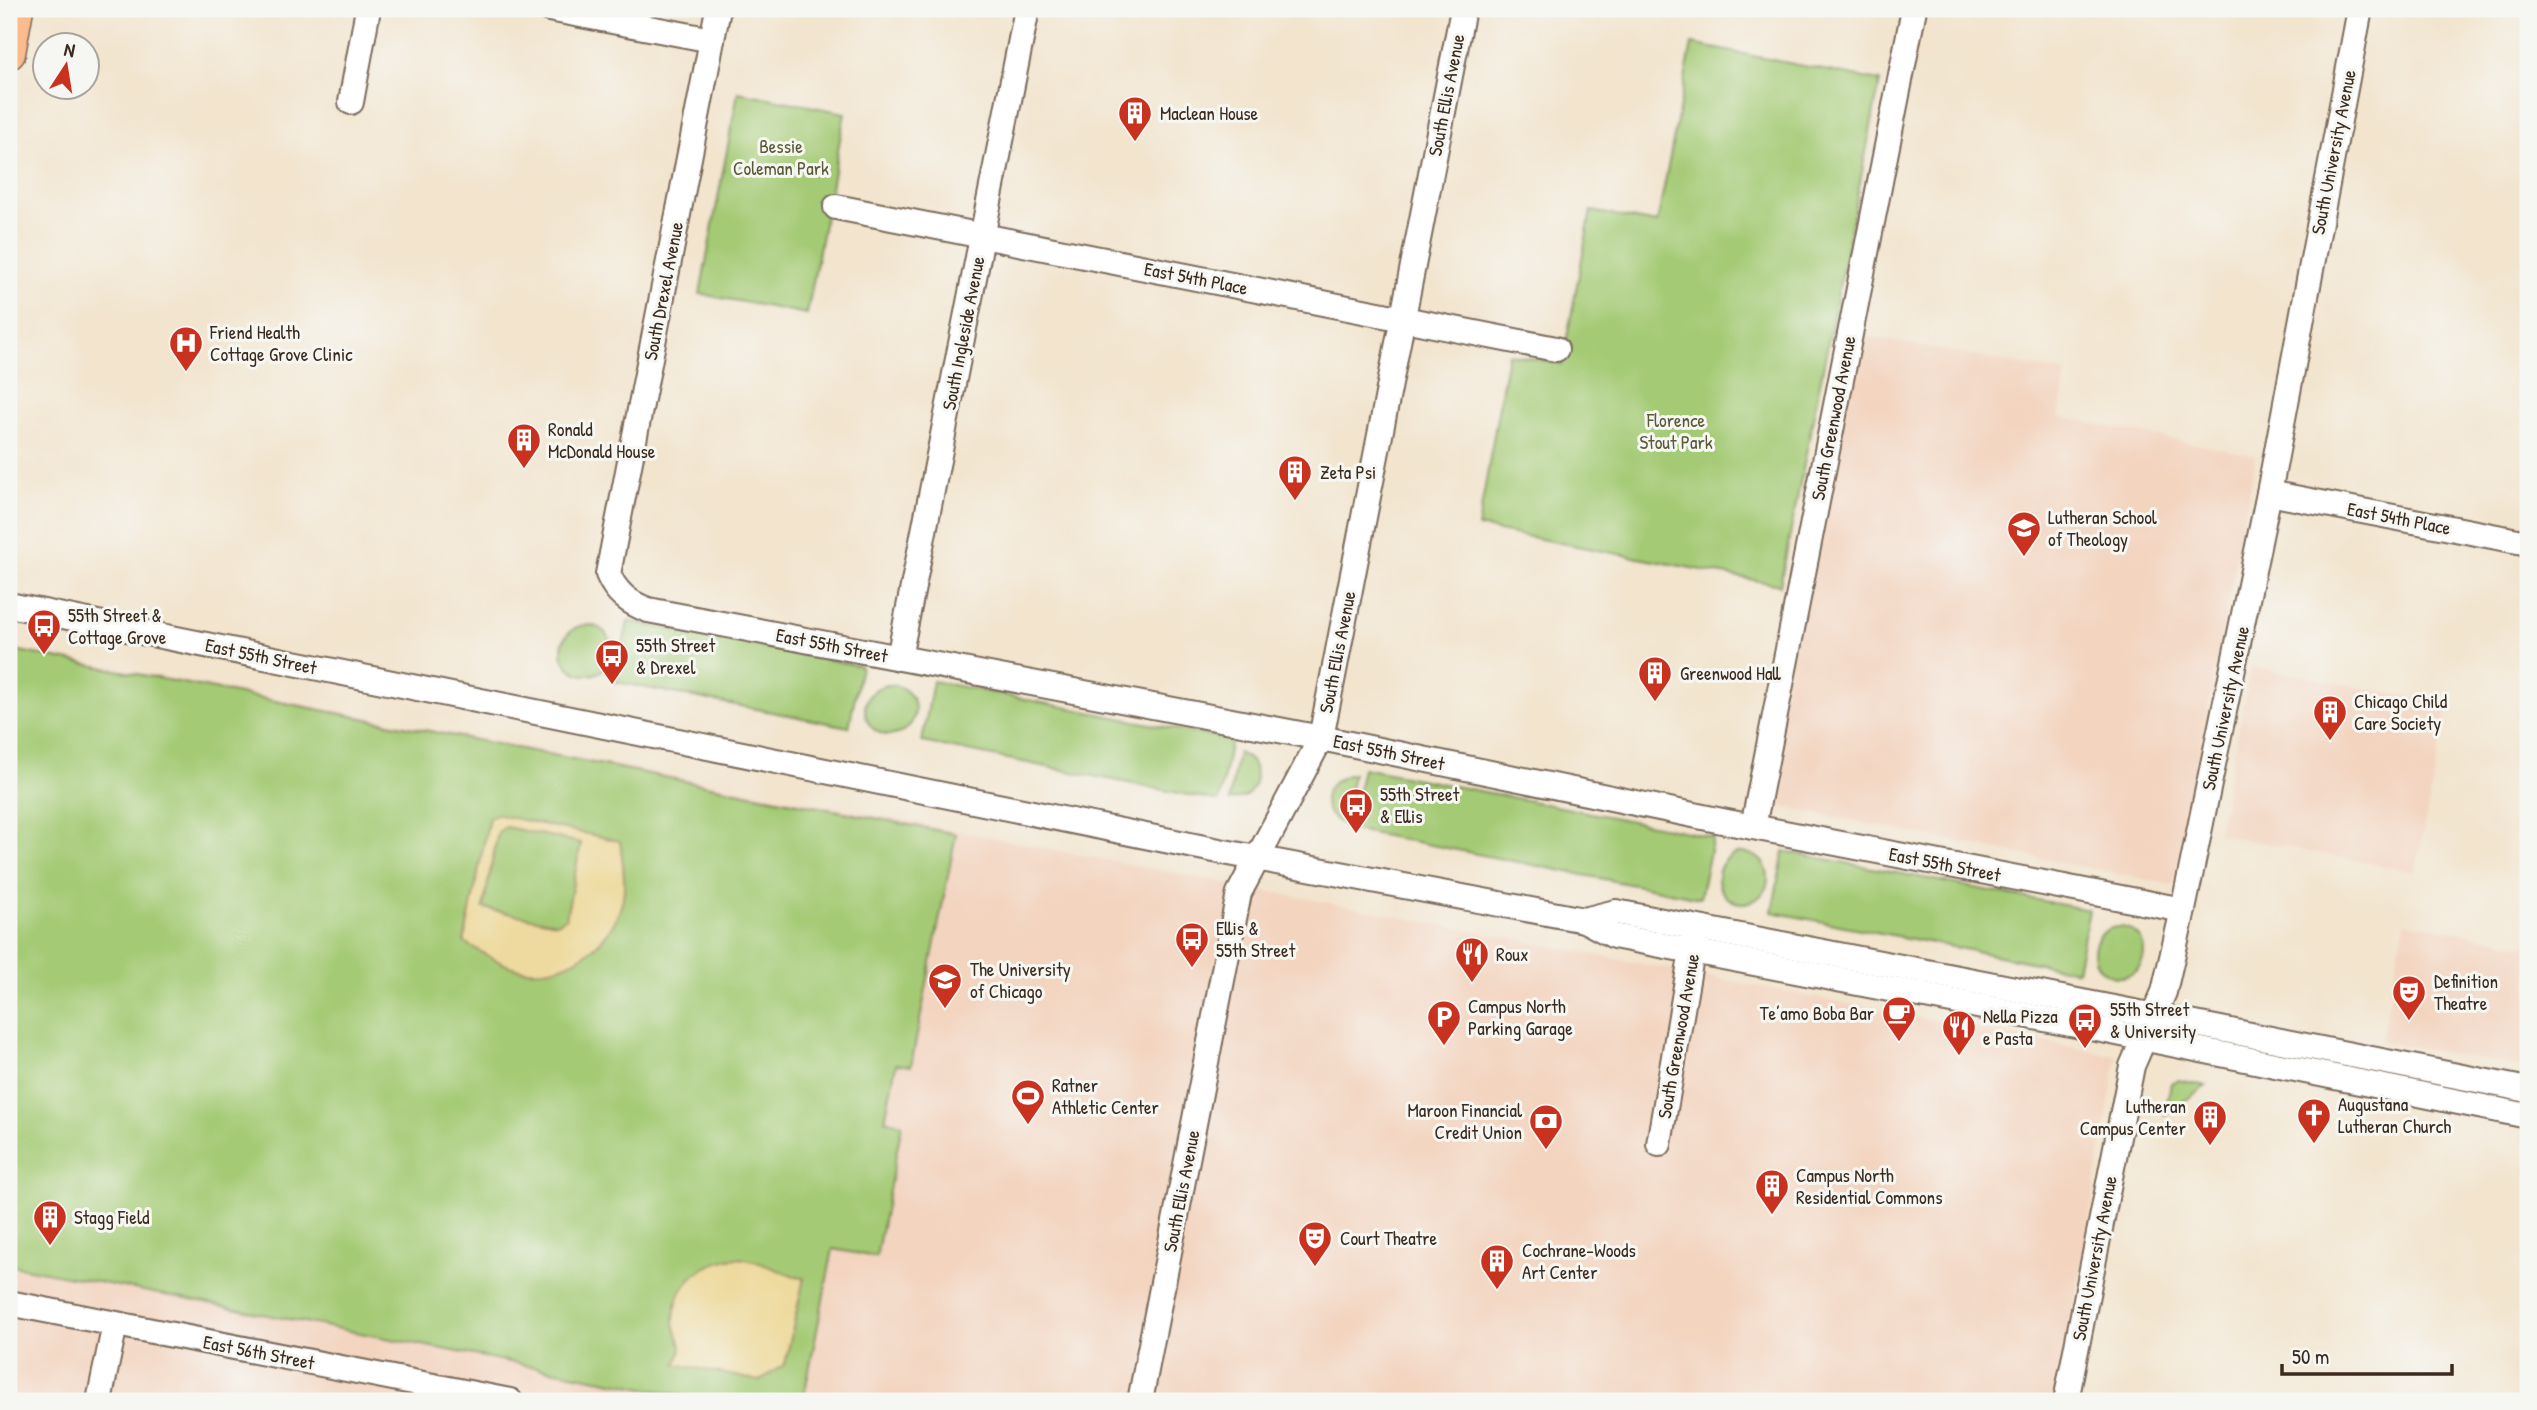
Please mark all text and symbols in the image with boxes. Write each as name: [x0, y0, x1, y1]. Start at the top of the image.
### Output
street label: South Ellis Avenue: [1421, 31, 1471, 158]
north arrow: [32, 32, 102, 102]
text: N: [62, 36, 77, 63]
street label: South University Avenue: [2304, 67, 2362, 237]
building icon: Maclean House: [1116, 94, 1154, 143]
place label: Maclean House: [1160, 100, 1259, 126]
park label: Bessie Coleman Park: [733, 133, 829, 181]
street label: South Drexel Avenue: [637, 219, 689, 362]
street label: South Ingleside Avenue: [935, 253, 991, 412]
street label: East 54th Place: [1142, 255, 1250, 301]
place label: Friend Health Cottage Grove Clinic: [209, 319, 353, 367]
hospital icon: Friend Health Cottage Grove Clinic: [167, 324, 205, 373]
street label: South Greenwood Avenue: [1804, 333, 1862, 502]
park label: Florence Stout Park: [1639, 407, 1713, 455]
place label: Ronald McDonald House: [548, 416, 656, 464]
building icon: Ronald McDonald House: [505, 421, 543, 470]
building icon: Zeta Psi: [1276, 453, 1314, 502]
place label: Zeta Psi: [1320, 459, 1376, 485]
street label: East 54th Place: [2345, 495, 2453, 541]
place label: Lutheran School of Theology: [2048, 504, 2158, 552]
school or university icon: Lutheran School of Theology: [2005, 509, 2043, 558]
street label: South Ellis Avenue: [1312, 588, 1362, 715]
place label: 55th Street & Cottage Grove: [68, 602, 167, 650]
bus stop icon: 55th Street & Cottage Grove: [25, 607, 63, 656]
street label: East 55th Street: [774, 621, 891, 669]
street label: South University Avenue: [2195, 623, 2255, 793]
street label: East 55th Street: [203, 632, 320, 681]
place label: 55th Street & Drexel: [636, 632, 716, 680]
bus stop icon: 55th Street & Drexel: [593, 637, 631, 686]
building icon: Greenwood Hall: [1636, 654, 1674, 703]
place label: Greenwood Hall: [1680, 660, 1781, 686]
place label: Chicago Child Care Society: [2354, 688, 2448, 736]
building icon: Chicago Child Care Society: [2311, 693, 2349, 742]
street label: East 55th Street: [1331, 728, 1448, 777]
place label: 55th Street & Ellis: [1380, 781, 1460, 829]
bus stop icon: 55th Street & Ellis: [1337, 786, 1375, 835]
street label: East 55th Street: [1887, 840, 2004, 888]
place label: Ellis & 55th Street: [1216, 915, 1296, 963]
bus stop icon: Ellis & 55th Street: [1173, 920, 1211, 969]
restaurant icon: Roux: [1453, 935, 1491, 984]
place label: Roux: [1496, 941, 1528, 967]
street label: South Greenwood Avenue: [1651, 951, 1705, 1121]
place label: The University of Chicago: [970, 956, 1071, 1004]
school or university icon: The University of Chicago: [926, 961, 964, 1010]
place label: Definition Theatre: [2434, 968, 2498, 1016]
theatre icon: Definition Theatre: [2390, 973, 2428, 1022]
place label: Campus North Parking Garage: [1468, 993, 1573, 1041]
cafe icon: Te’amo Boba Bar: [1880, 994, 1918, 1043]
place label: 55th Street & University: [2110, 996, 2196, 1044]
parking icon: Campus North Parking Garage: [1425, 998, 1463, 1047]
place label: Te’amo Boba Bar: [1760, 1000, 1875, 1026]
bus stop icon: 55th Street & University: [2066, 1001, 2104, 1050]
place label: Nella Pizza e Pasta: [1983, 1003, 2058, 1051]
restaurant icon: Nella Pizza e Pasta: [1940, 1008, 1978, 1057]
place label: Ratner Athletic Center: [1052, 1072, 1160, 1120]
sports icon: Ratner Athletic Center: [1009, 1077, 1047, 1126]
place label: Augustana Lutheran Church: [2338, 1091, 2451, 1139]
place label: Lutheran Campus Center: [2080, 1093, 2187, 1141]
church icon: Augustana Lutheran Church: [2295, 1096, 2333, 1145]
place label: Maroon Financial Credit Union: [1408, 1097, 1523, 1145]
building icon: Lutheran Campus Center: [2191, 1098, 2229, 1147]
bank icon: Maroon Financial Credit Union: [1527, 1102, 1565, 1151]
street label: South Ellis Avenue: [1156, 1127, 1206, 1254]
place label: Campus North Residential Commons: [1796, 1162, 1942, 1210]
building icon: Campus North Residential Commons: [1753, 1167, 1791, 1216]
street label: South University Avenue: [2065, 1173, 2123, 1343]
building icon: Stagg Field: [31, 1198, 69, 1247]
place label: Stagg Field: [74, 1204, 150, 1230]
theatre icon: Court Theatre: [1296, 1219, 1334, 1268]
place label: Court Theatre: [1340, 1225, 1438, 1251]
place label: Cochrane-Woods Art Center: [1522, 1237, 1636, 1285]
building icon: Cochrane-Woods Art Center: [1478, 1242, 1516, 1291]
street label: East 56th Street: [201, 1328, 317, 1376]
scale bar: [2282, 1333, 2451, 1377]
text: 50 m: [2292, 1342, 2329, 1371]

